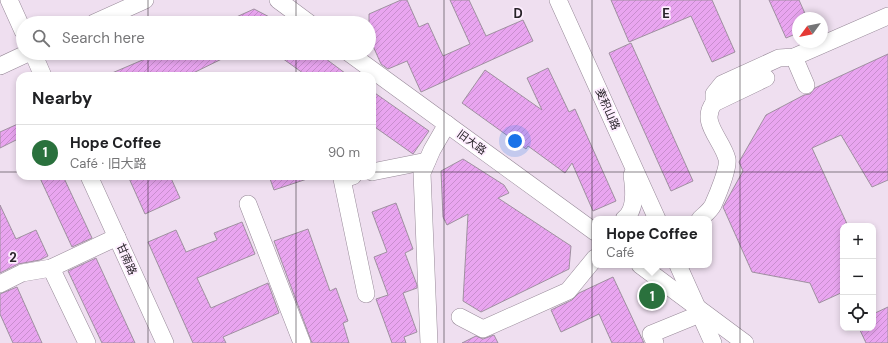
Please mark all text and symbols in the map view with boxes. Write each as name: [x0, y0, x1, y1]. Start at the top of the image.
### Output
text: D: [513, 5, 523, 22]
text: E: [662, 5, 670, 22]
north arrow: [792, 12, 828, 48]
search box: [16, 16, 376, 60]
icon: search: [30, 27, 52, 49]
text: Search here: [62, 28, 145, 48]
street label: 麦积山路: [593, 86, 623, 132]
text: Nearby: [32, 87, 92, 109]
street label: 旧大路: [455, 127, 489, 157]
your location: [505, 131, 525, 151]
text: Hope Coffee: [70, 133, 161, 153]
text: 1: [43, 144, 47, 161]
text: 90 m: [328, 144, 360, 161]
text: Café · 旧大路: [70, 155, 146, 172]
popup: [592, 216, 712, 268]
map controls: [840, 223, 876, 331]
button: +: [840, 223, 876, 259]
text: Hope Coffee: [606, 224, 698, 244]
street label: 甘南路: [114, 241, 140, 277]
text: Café: [606, 244, 634, 261]
text: 2: [9, 249, 17, 266]
button: −: [840, 259, 876, 295]
pin: 1: [639, 281, 665, 311]
button: locate: [840, 295, 876, 331]

